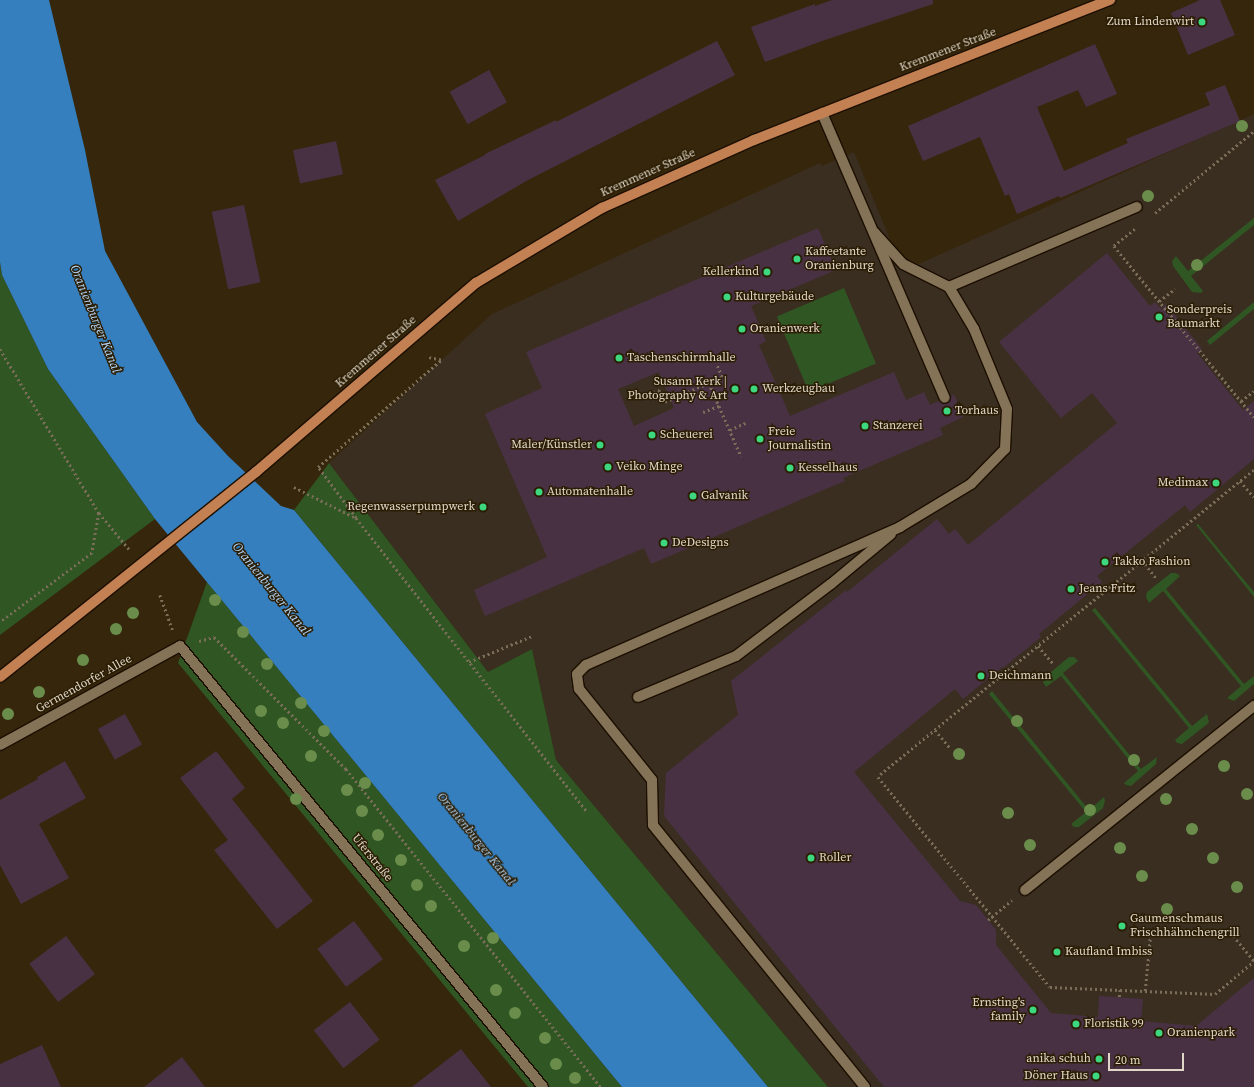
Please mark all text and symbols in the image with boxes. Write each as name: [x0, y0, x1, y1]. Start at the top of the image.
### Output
place label: Zum Lindenwirt: [1107, 15, 1194, 29]
marker: Zum Lindenwirt: [1197, 17, 1207, 27]
street label: Kremmener Straße: [898, 25, 998, 75]
street label: Kremmener Straße: [598, 146, 698, 200]
place label: Kaffeetante Oranienburg: [805, 245, 874, 273]
marker: Kaffeetante Oranienburg: [792, 254, 802, 264]
water label: Oranienburger Kanal: [66, 263, 124, 375]
place label: Kellerkind: [703, 265, 759, 279]
marker: Kellerkind: [762, 267, 772, 277]
place label: Kulturgebäude: [735, 290, 814, 304]
marker: Kulturgebäude: [722, 292, 732, 302]
place label: Sonderpreis Baumarkt: [1167, 303, 1232, 331]
marker: Sonderpreis Baumarkt: [1154, 312, 1164, 322]
street label: Kremmener Straße: [333, 313, 419, 391]
place label: Oranienwerk: [750, 322, 820, 336]
marker: Oranienwerk: [737, 324, 747, 334]
place label: Taschenschirmhalle: [627, 351, 736, 365]
marker: Taschenschirmhalle: [614, 353, 624, 363]
place label: Susann Kerk | Photography & Art: [627, 375, 727, 403]
place label: Werkzeugbau: [762, 382, 835, 396]
marker: Susann Kerk | Photography & Art: [730, 384, 740, 394]
marker: Werkzeugbau: [749, 384, 759, 394]
place label: Torhaus: [955, 404, 998, 418]
marker: Torhaus: [942, 406, 952, 416]
place label: Stanzerei: [873, 419, 922, 433]
marker: Stanzerei: [860, 421, 870, 431]
place label: Freie Journalistin: [768, 425, 831, 453]
place label: Scheuerei: [660, 428, 713, 442]
marker: Scheuerei: [647, 430, 657, 440]
marker: Freie Journalistin: [755, 434, 765, 444]
place label: Maler/Künstler: [511, 438, 592, 452]
marker: Maler/Künstler: [595, 440, 605, 450]
place label: Veiko Minge: [616, 460, 683, 474]
place label: Kesselhaus: [798, 461, 857, 475]
marker: Veiko Minge: [603, 462, 613, 472]
marker: Kesselhaus: [785, 463, 795, 473]
place label: Medimax: [1158, 476, 1208, 490]
marker: Medimax: [1211, 478, 1221, 488]
place label: Automatenhalle: [547, 485, 633, 499]
marker: Automatenhalle: [534, 487, 544, 497]
place label: Galvanik: [701, 489, 748, 503]
marker: Galvanik: [688, 491, 698, 501]
place label: Regenwasserpumpwerk: [347, 500, 475, 514]
marker: Regenwasserpumpwerk: [478, 502, 488, 512]
place label: DeDesigns: [672, 536, 729, 550]
marker: DeDesigns: [659, 538, 669, 548]
water label: Oranienburger Kanal: [229, 539, 313, 639]
place label: Takko Fashion: [1113, 555, 1190, 569]
marker: Takko Fashion: [1100, 557, 1110, 567]
place label: Jeans Fritz: [1079, 582, 1135, 596]
marker: Jeans Fritz: [1066, 584, 1076, 594]
street label: Germendorfer Allee: [34, 652, 134, 716]
place label: Deichmann: [989, 669, 1052, 683]
marker: Deichmann: [976, 671, 986, 681]
water label: Oranienburger Kanal: [434, 789, 518, 889]
street label: Uferstraße: [348, 831, 396, 885]
place label: Roller: [819, 851, 852, 865]
marker: Roller: [806, 853, 816, 863]
place label: Gaumenschmaus Frischhähnchengrill: [1130, 912, 1240, 940]
marker: Gaumenschmaus Frischhähnchengrill: [1117, 921, 1127, 931]
place label: Kaufland Imbiss: [1065, 945, 1152, 959]
marker: Kaufland Imbiss: [1052, 947, 1062, 957]
place label: Ernsting's family: [972, 996, 1025, 1024]
marker: Ernsting's family: [1028, 1005, 1038, 1015]
place label: Floristik 99: [1084, 1017, 1144, 1031]
marker: Floristik 99: [1071, 1019, 1081, 1029]
place label: Oranienpark: [1167, 1026, 1235, 1040]
marker: Oranienpark: [1154, 1028, 1164, 1038]
scale bar: [1110, 1045, 1186, 1071]
place label: anika schuh: [1026, 1052, 1091, 1066]
text: 20 m: [1115, 1052, 1141, 1068]
marker: anika schuh: [1094, 1054, 1104, 1064]
place label: Döner Haus: [1024, 1069, 1088, 1083]
marker: Döner Haus: [1091, 1071, 1101, 1081]

